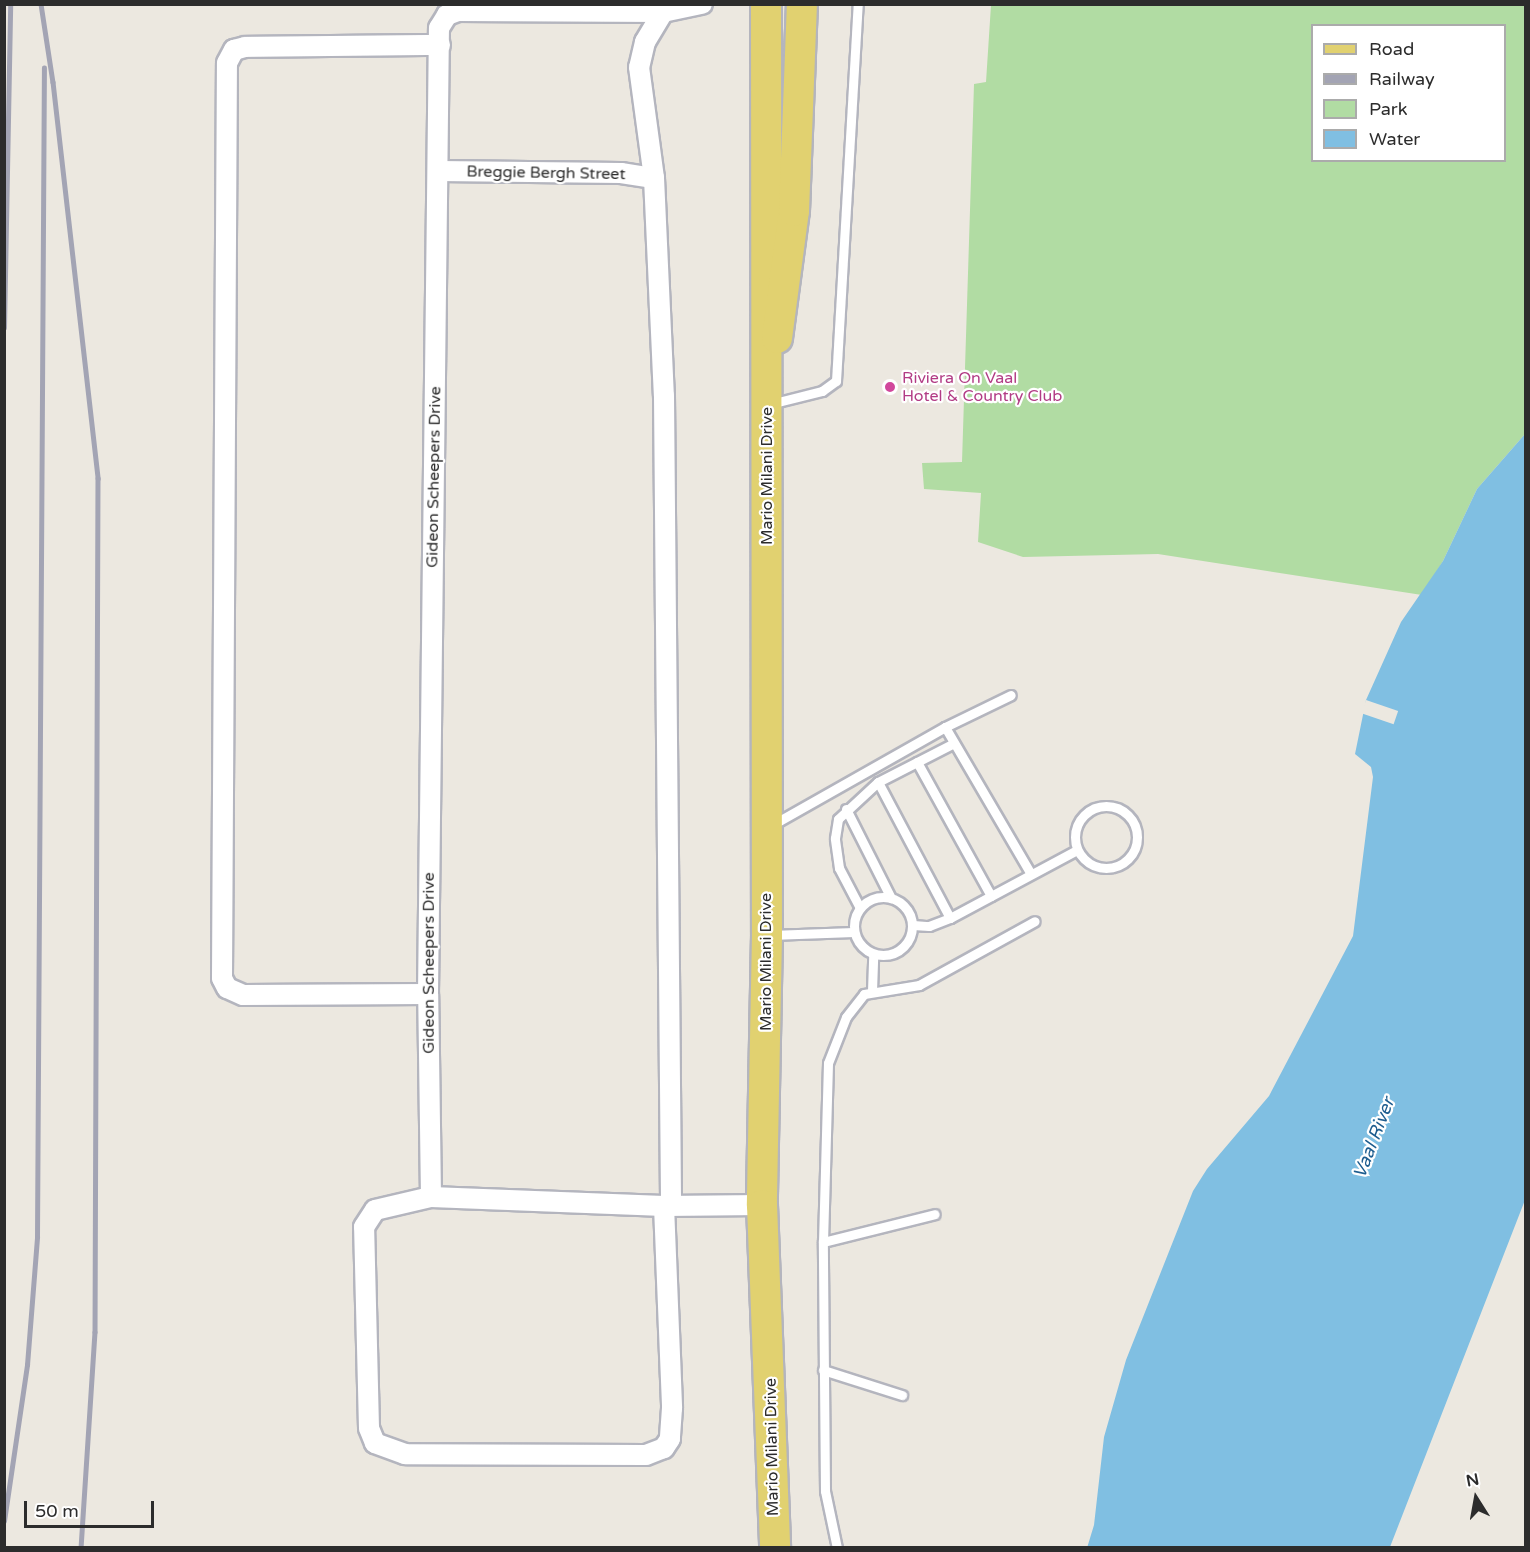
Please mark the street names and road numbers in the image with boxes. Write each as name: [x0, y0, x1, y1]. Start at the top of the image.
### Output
street label: Breggie Bergh Street: [466, 162, 626, 184]
street label: Gideon Scheepers Drive: [423, 386, 445, 568]
street label: Mario Milani Drive: [757, 407, 777, 545]
street label: Gideon Scheepers Drive: [419, 872, 439, 1054]
street label: Mario Milani Drive: [756, 893, 776, 1031]
street label: Mario Milani Drive: [761, 1378, 783, 1516]

